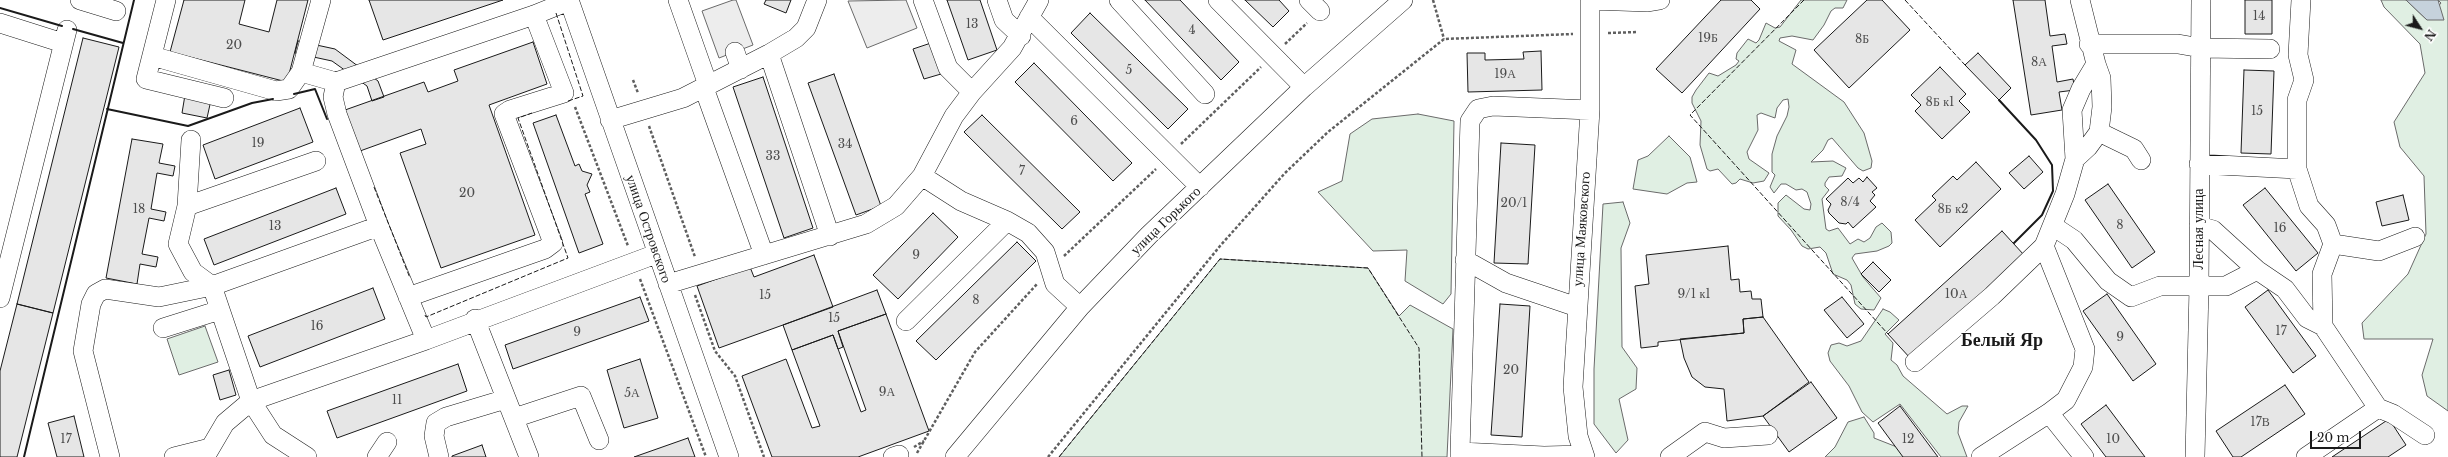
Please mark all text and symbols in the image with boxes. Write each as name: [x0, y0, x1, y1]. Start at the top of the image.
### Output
north arrow: [2400, 8, 2440, 48]
house number: 14: [2253, 10, 2265, 24]
house number: 13: [966, 18, 978, 32]
house number: 4: [1188, 24, 1196, 38]
text: N: [2421, 27, 2438, 43]
house number: 19Б: [1698, 32, 1718, 46]
house number: 8Б: [1855, 33, 1869, 47]
house number: 20: [226, 39, 242, 53]
house number: 8А: [2031, 56, 2047, 70]
house number: 5: [1126, 64, 1132, 78]
house number: 19А: [1494, 68, 1516, 82]
house number: 8Б к1: [1926, 96, 1954, 110]
house number: 15: [2251, 105, 2263, 119]
house number: 6: [1070, 115, 1078, 129]
house number: 19: [251, 137, 265, 151]
house number: 34: [838, 138, 852, 152]
house number: 33: [766, 150, 780, 164]
house number: 7: [1019, 165, 1025, 179]
street label: улица Маяковского: [1570, 171, 1594, 287]
street label: улица Островского: [622, 173, 674, 285]
street label: улица Горького: [1127, 183, 1205, 259]
house number: 20: [459, 187, 475, 201]
street label: Лесная улица: [2191, 189, 2207, 269]
house number: 8/4: [1840, 196, 1860, 210]
house number: 20/1: [1501, 197, 1527, 211]
house number: 18: [133, 203, 145, 217]
house number: 8Б к2: [1938, 203, 1968, 217]
house number: 8: [2116, 219, 2124, 233]
house number: 13: [269, 220, 281, 234]
house number: 16: [2273, 222, 2287, 236]
house number: 9: [912, 249, 920, 263]
house number: 9/1 к1: [1677, 288, 1711, 302]
house number: 10А: [1945, 288, 1967, 302]
house number: 15: [759, 289, 771, 303]
house number: 8: [972, 294, 980, 308]
house number: 15: [828, 312, 840, 326]
house number: 16: [310, 320, 324, 334]
house number: 17: [2275, 325, 2287, 339]
house number: 9: [573, 326, 581, 340]
district label: Белый Яр: [1961, 330, 2043, 352]
house number: 9: [2116, 331, 2124, 345]
house number: 20: [1503, 364, 1519, 378]
house number: 9А: [879, 386, 895, 400]
house number: 5А: [624, 387, 640, 401]
house number: 11: [392, 394, 402, 408]
house number: 17В: [2250, 416, 2270, 430]
scale bar: [2312, 423, 2363, 449]
text: 20 m: [2317, 430, 2349, 445]
house number: 17: [60, 433, 72, 447]
house number: 12: [1902, 433, 1914, 447]
house number: 10: [2106, 433, 2120, 447]

